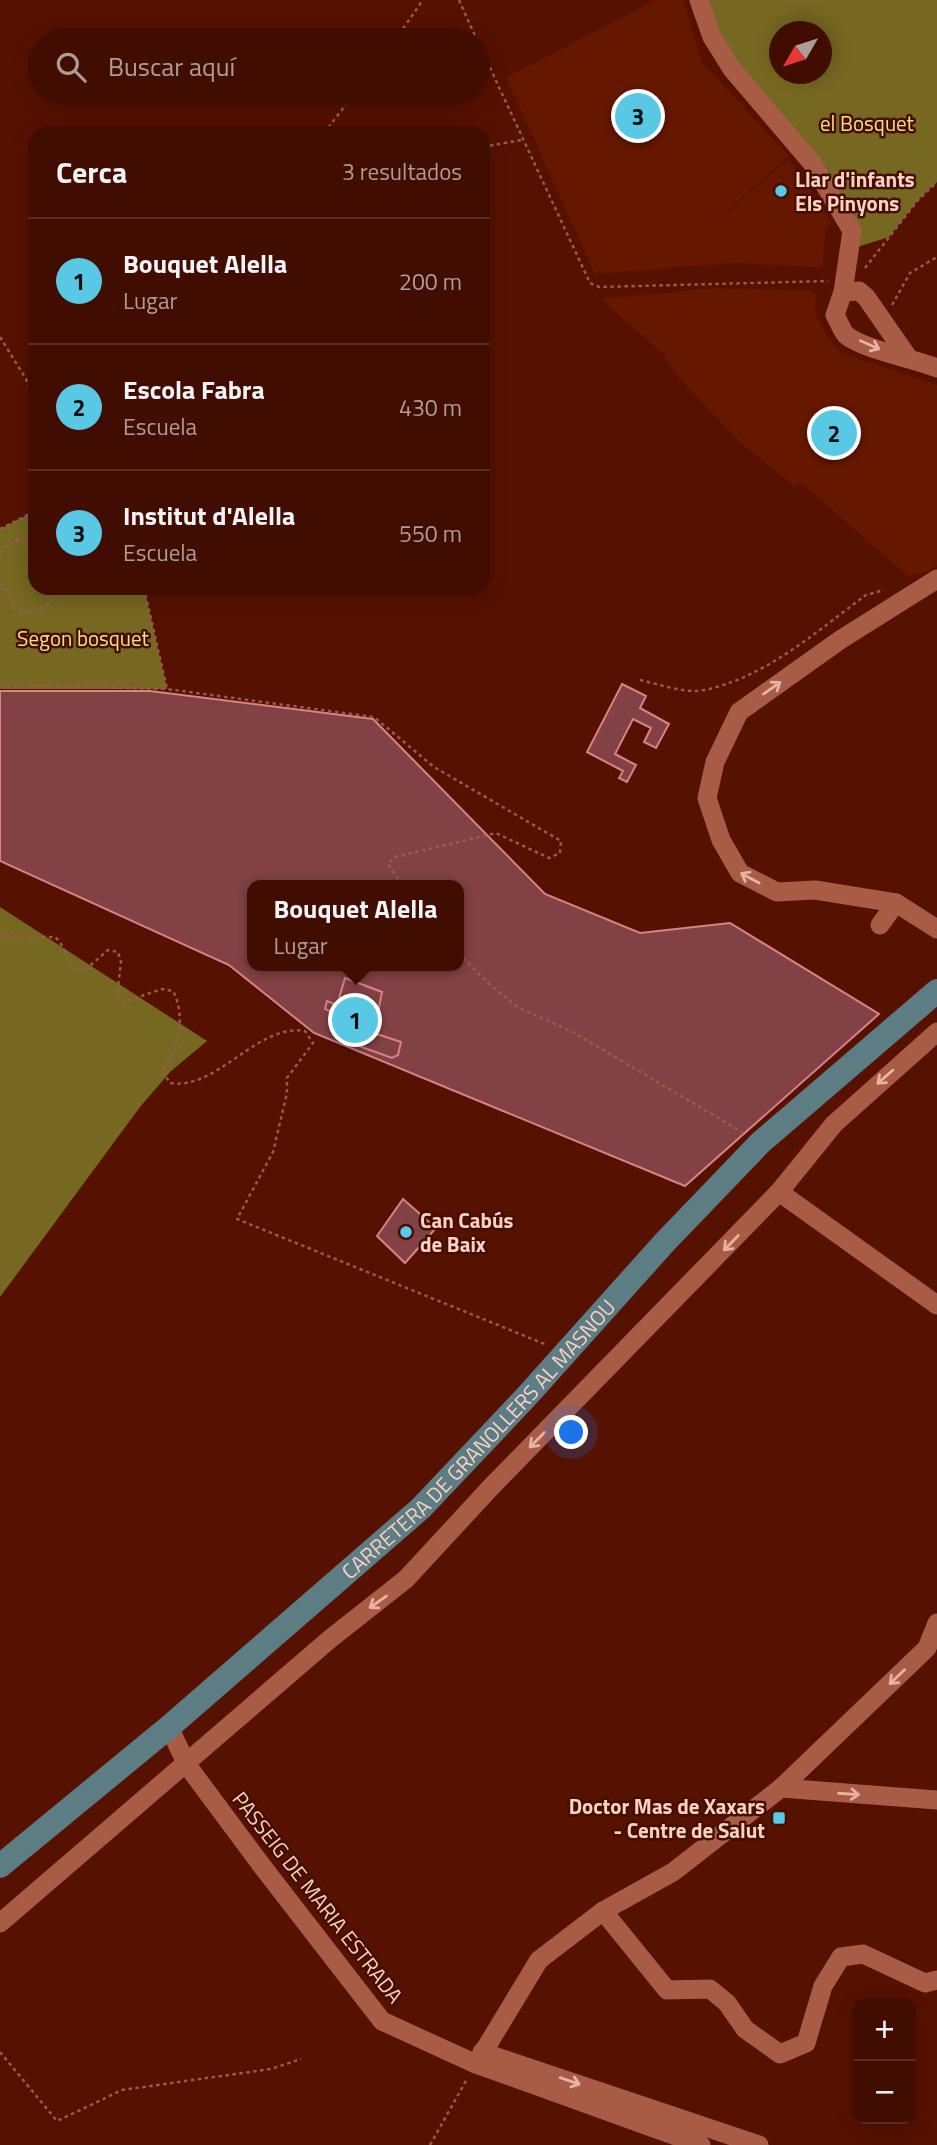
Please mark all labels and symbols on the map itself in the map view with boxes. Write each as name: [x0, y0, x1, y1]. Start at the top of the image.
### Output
north arrow: [769, 21, 832, 84]
pin: 3: [615, 90, 661, 142]
park label: el Bosquet: [820, 107, 915, 139]
place label: Llar d'infants Els Pinyons: [795, 163, 915, 219]
marker: Llar d'infants Els Pinyons: [773, 183, 789, 199]
one-way arrow: [859, 339, 880, 352]
pin: 2: [811, 407, 857, 459]
park label: Segon bosquet: [17, 622, 150, 654]
one-way arrow: [762, 681, 781, 695]
one-way arrow: [740, 871, 761, 884]
pin: 1: [332, 994, 378, 1046]
one-way arrow: [877, 1069, 895, 1085]
place label: Can Cabús de Baix: [420, 1204, 514, 1260]
marker: Can Cabús de Baix: [398, 1224, 414, 1240]
one-way arrow: [722, 1234, 739, 1251]
street label: CARRETERA DE GRANOLLERS AL MASNOU: [334, 1292, 623, 1587]
your location: [554, 1415, 588, 1449]
one-way arrow: [529, 1431, 546, 1448]
one-way arrow: [369, 1595, 388, 1609]
one-way arrow: [889, 1668, 906, 1685]
street label: PASSEIG DE MARIA ESTRADA: [225, 1784, 411, 2010]
one-way arrow: [837, 1787, 860, 1800]
place label: Doctor Mas de Xaxars - Centre de Salut: [569, 1790, 765, 1846]
marker: Doctor Mas de Xaxars - Centre de Salut: [771, 1810, 787, 1826]
one-way arrow: [559, 2076, 581, 2089]

